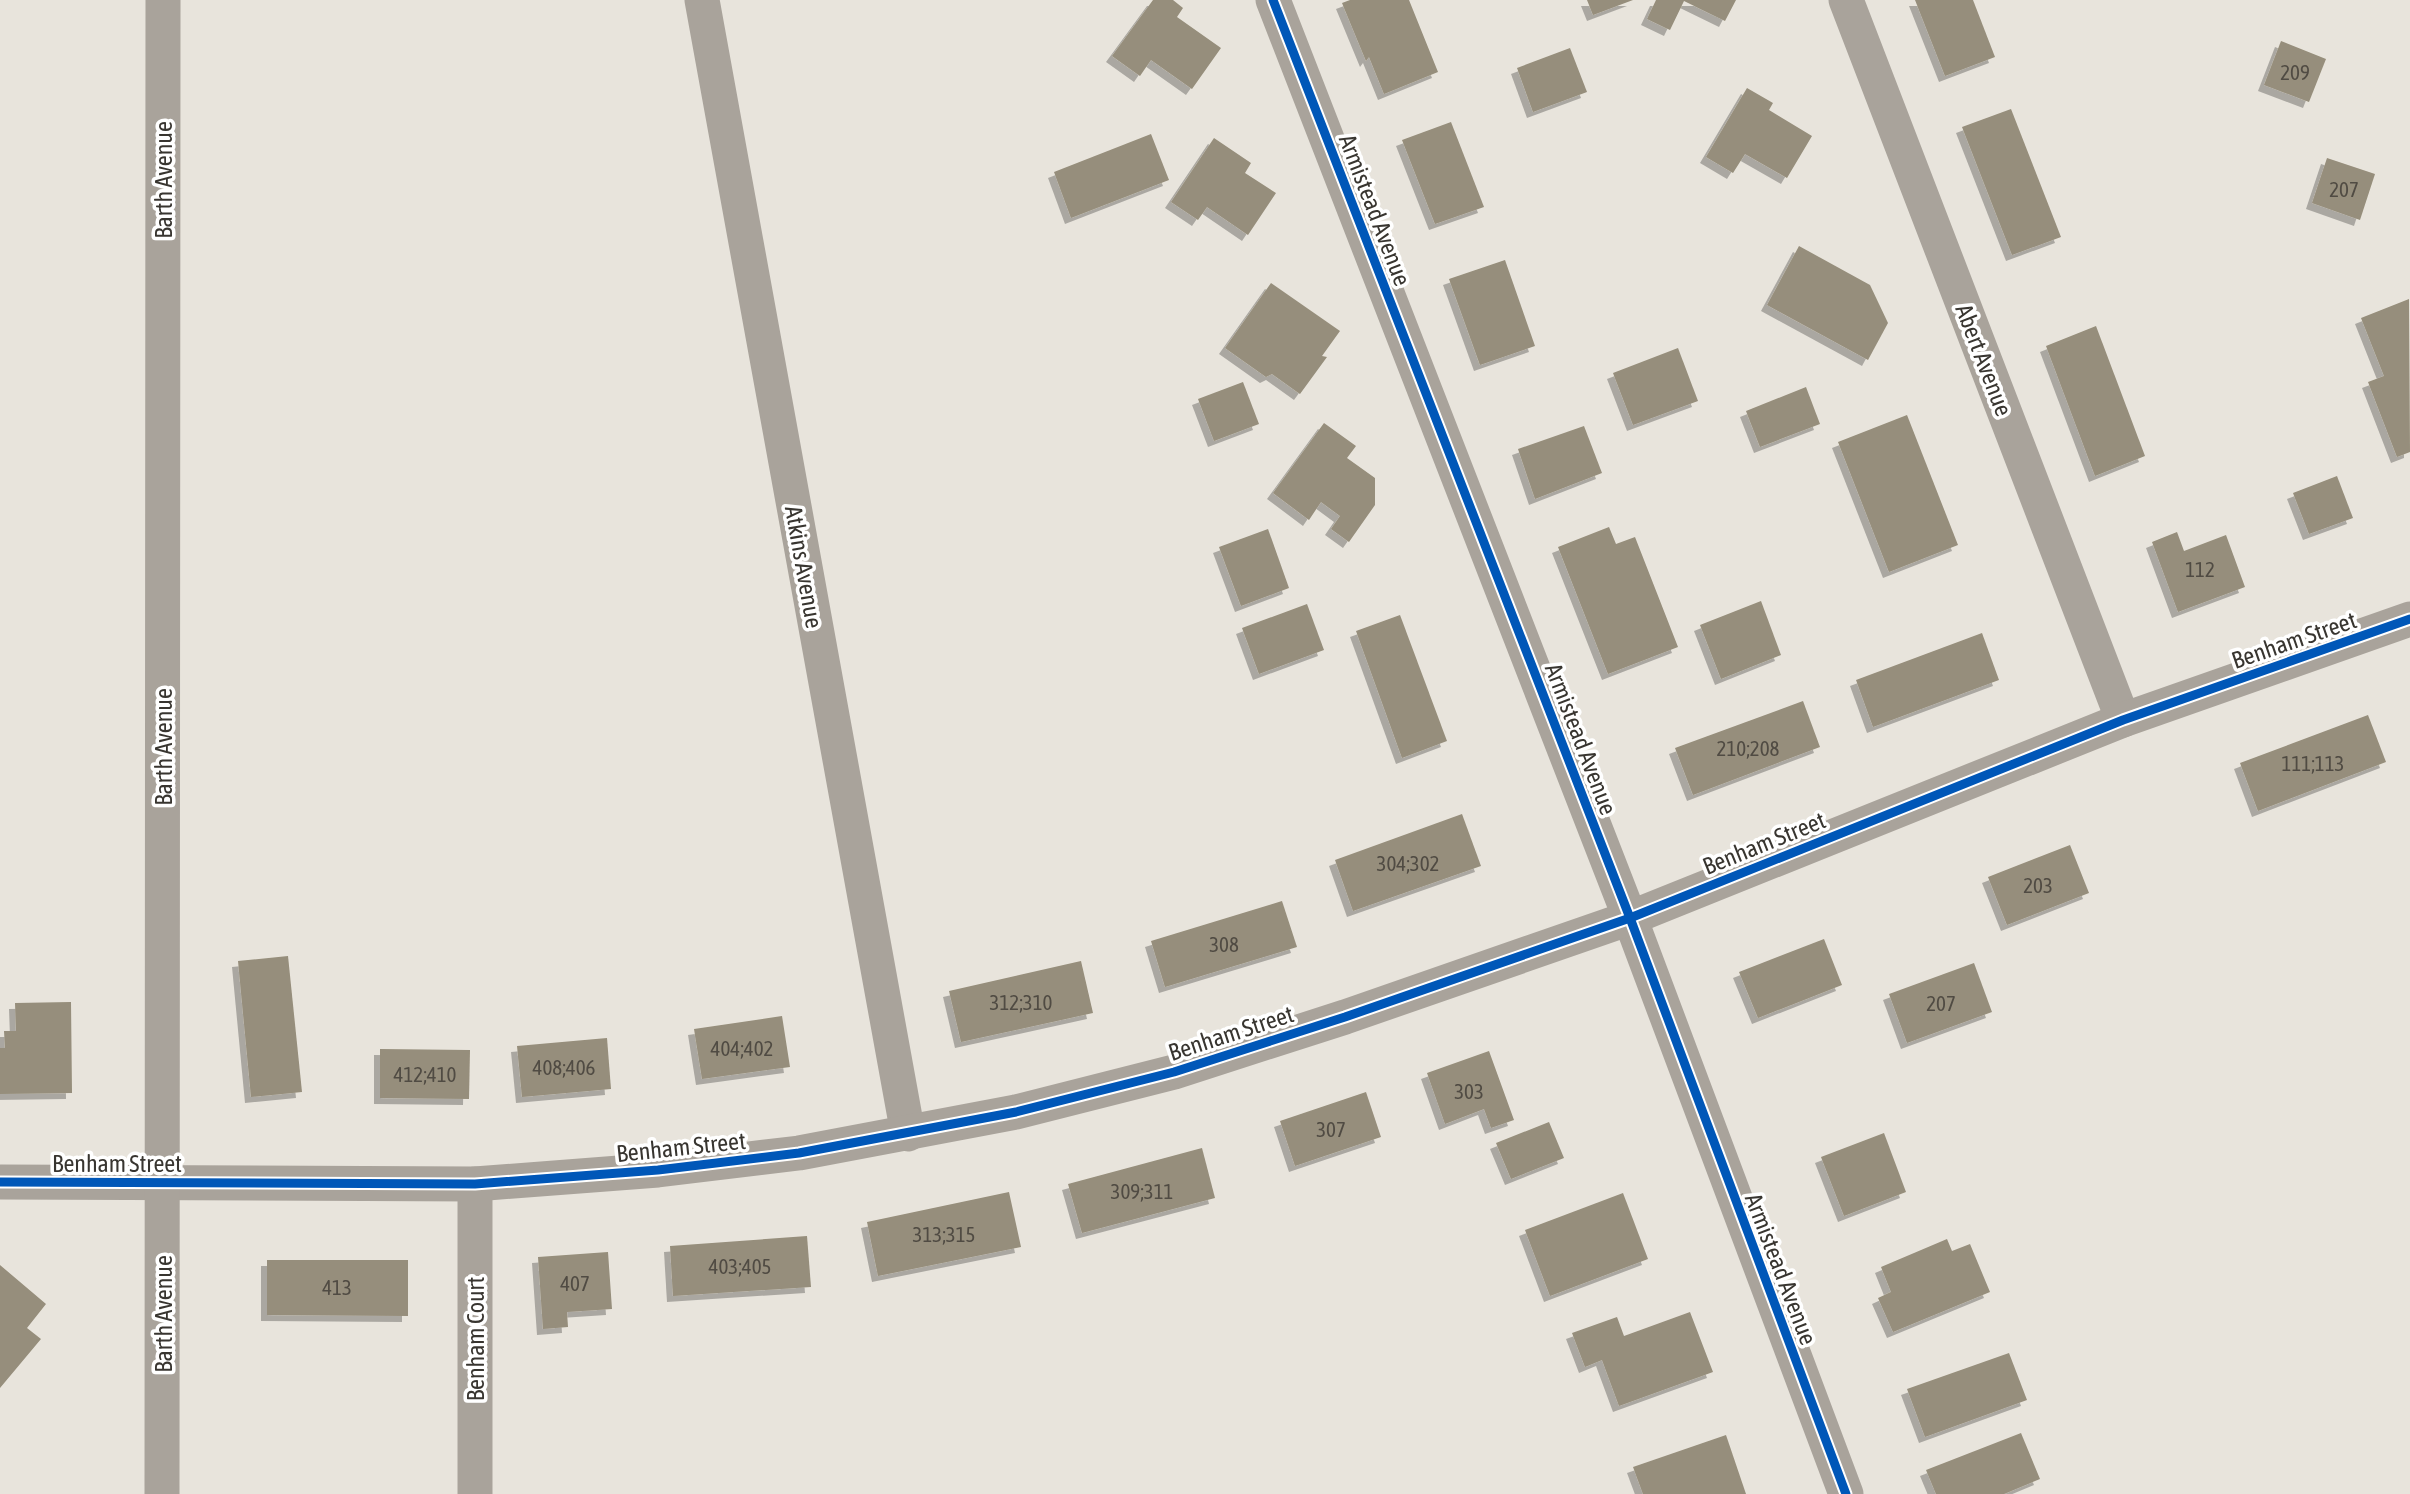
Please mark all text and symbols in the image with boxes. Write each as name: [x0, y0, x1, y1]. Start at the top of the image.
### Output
house number: 209: [2280, 60, 2310, 84]
street label: Barth Avenue: [150, 121, 177, 239]
street label: Armistead Avenue: [1334, 131, 1416, 289]
house number: 207: [2329, 177, 2359, 201]
street label: Abert Avenue: [1950, 300, 2018, 420]
street label: Atkins Avenue: [780, 504, 828, 630]
house number: 112: [2185, 557, 2215, 581]
street label: Benham Street: [2228, 606, 2360, 674]
street label: Armistead Avenue: [1540, 660, 1622, 818]
street label: Barth Avenue: [150, 688, 177, 806]
house number: 210;208: [1717, 736, 1780, 760]
house number: 111;113: [2282, 751, 2344, 775]
street label: Benham Street: [1699, 806, 1829, 880]
house number: 304;302: [1377, 851, 1439, 875]
house number: 203: [2023, 873, 2053, 897]
house number: 308: [1209, 932, 1239, 956]
house number: 312;310: [990, 990, 1053, 1014]
house number: 207: [1926, 991, 1956, 1015]
street label: Benham Street: [1165, 1000, 1297, 1066]
house number: 404;402: [711, 1036, 773, 1060]
house number: 408;406: [533, 1055, 596, 1079]
house number: 412;410: [394, 1062, 457, 1086]
house number: 303: [1454, 1079, 1484, 1103]
house number: 307: [1316, 1117, 1346, 1141]
street label: Benham Street: [615, 1127, 747, 1167]
street label: Benham Street: [52, 1150, 182, 1177]
house number: 309;311: [1111, 1179, 1173, 1203]
street label: Armistead Avenue: [1740, 1190, 1822, 1348]
house number: 313;315: [913, 1222, 975, 1246]
house number: 403;405: [709, 1254, 771, 1278]
street label: Barth Avenue: [150, 1255, 177, 1373]
house number: 407: [560, 1271, 590, 1295]
house number: 413: [322, 1275, 352, 1299]
street label: Benham Court: [462, 1277, 489, 1401]

